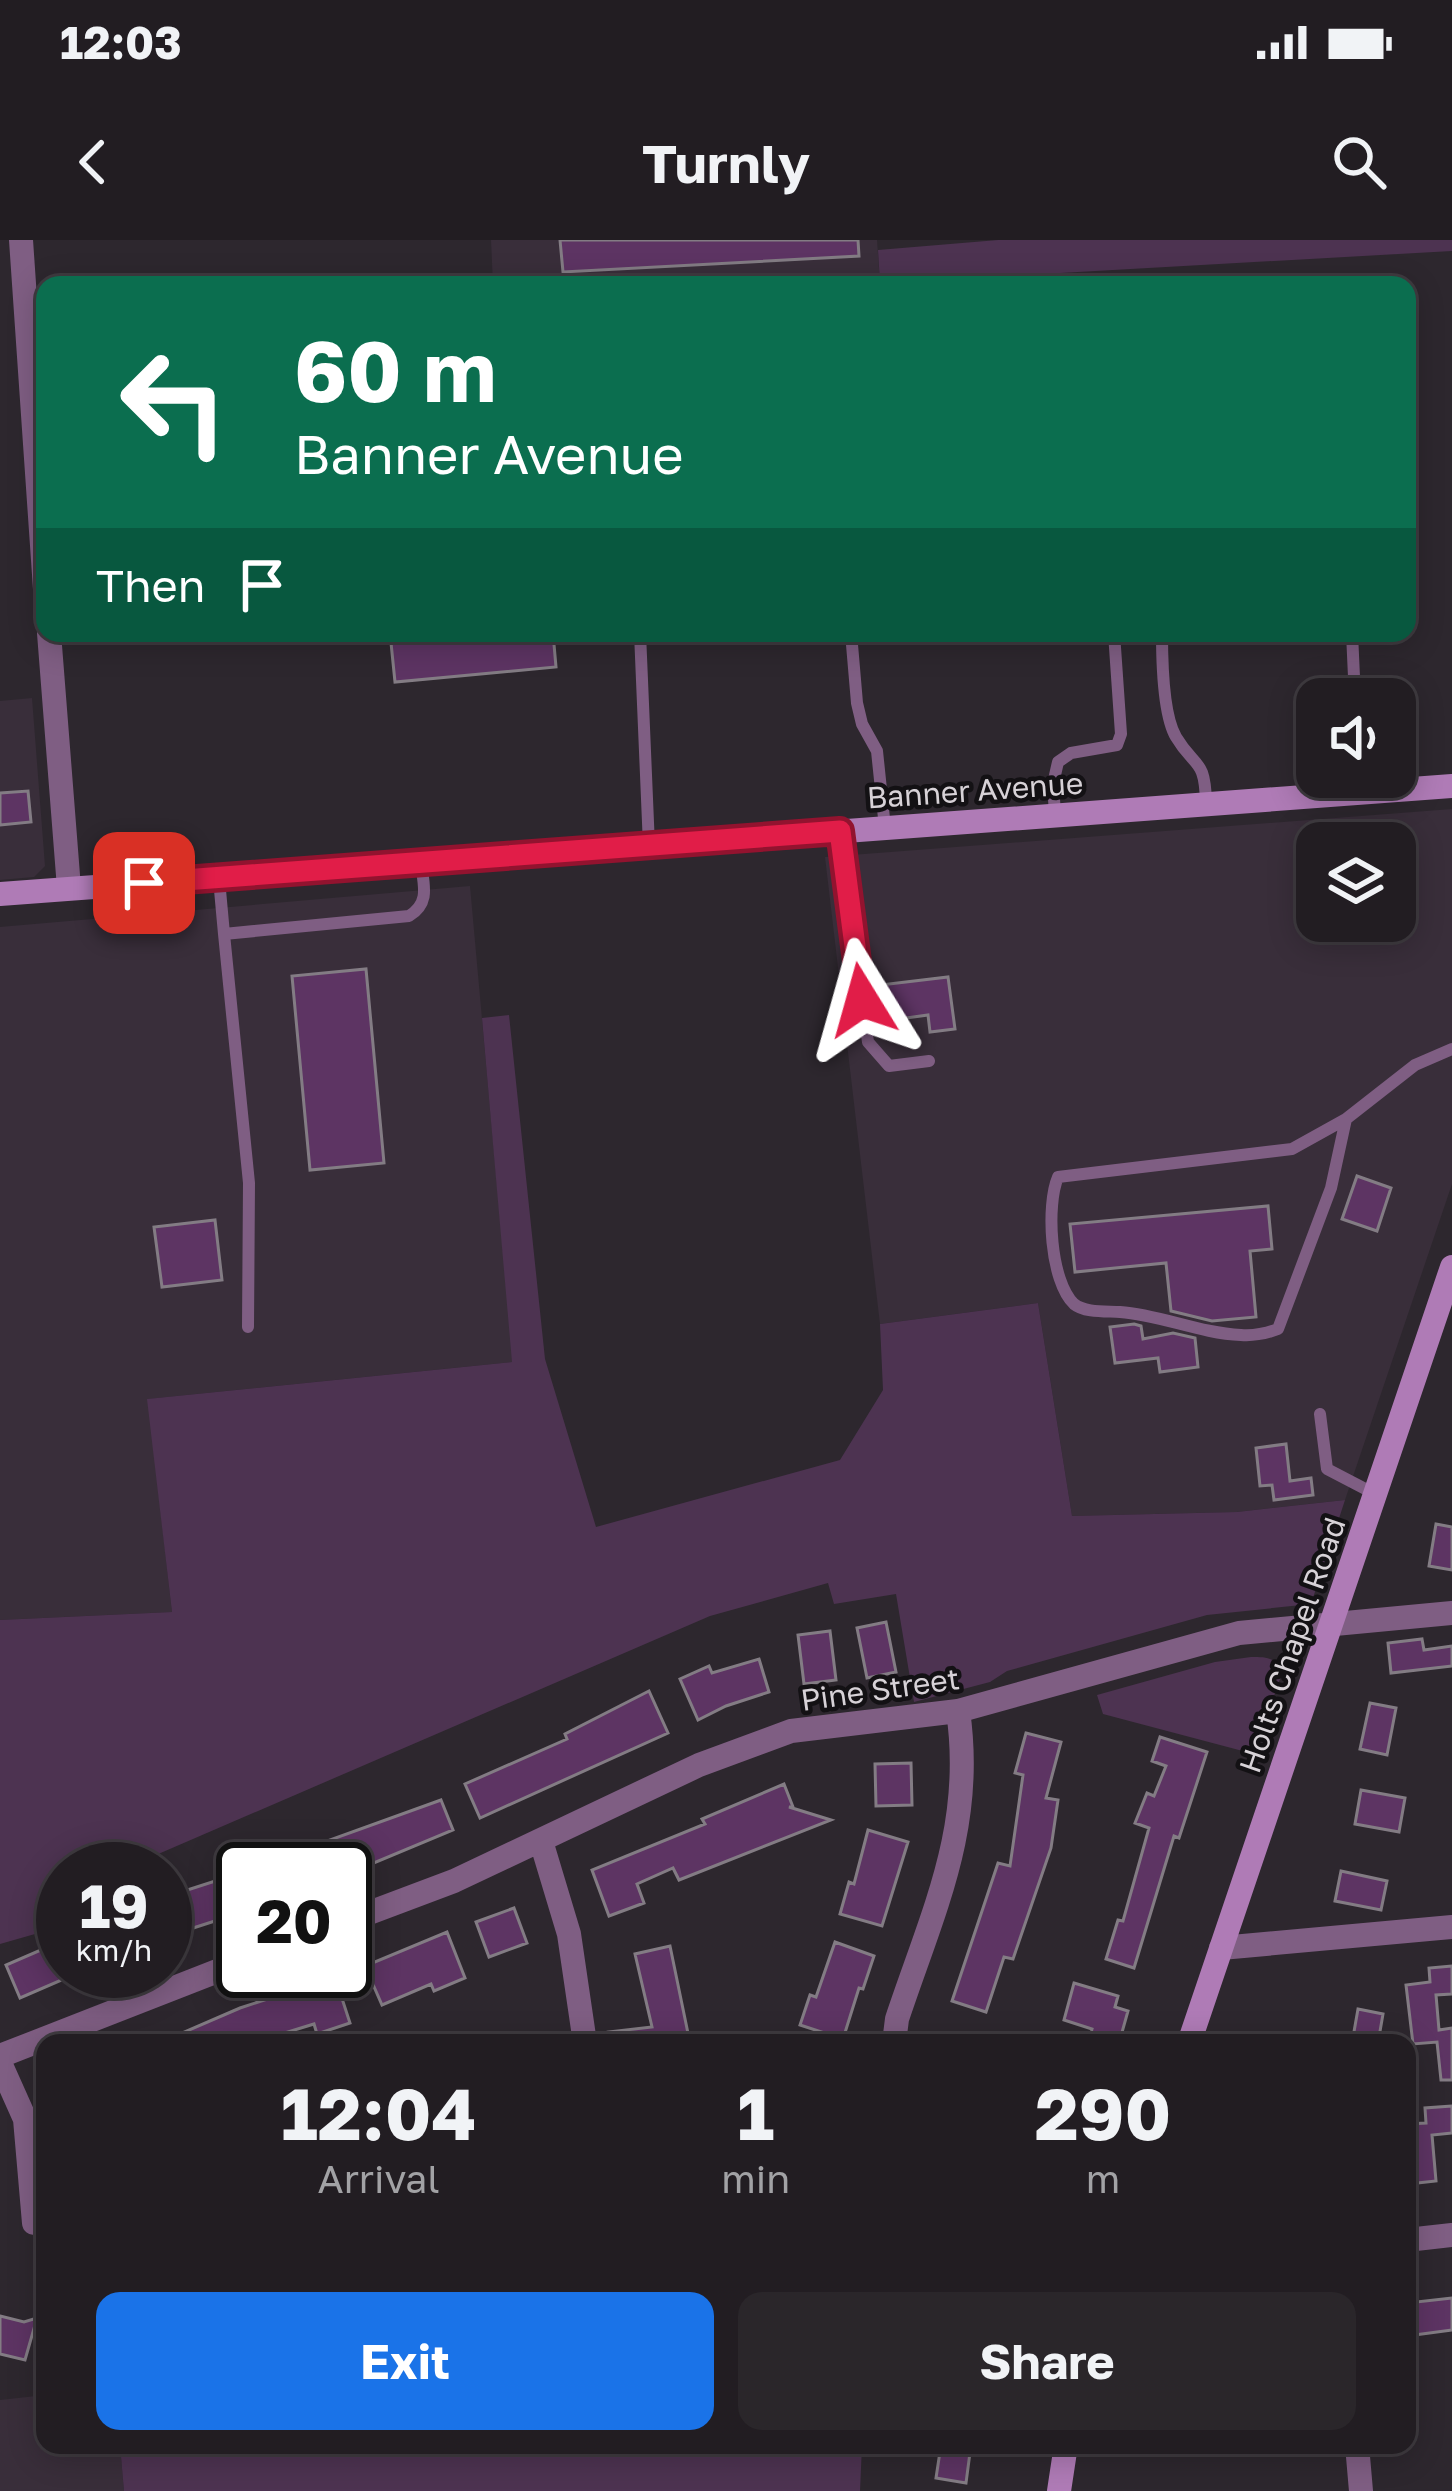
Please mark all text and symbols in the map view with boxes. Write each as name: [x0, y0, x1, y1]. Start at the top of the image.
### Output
text: 12:03: [60, 15, 182, 69]
icon: back: [60, 129, 126, 195]
icon: search: [1326, 129, 1392, 195]
text: Turnly: [642, 130, 810, 195]
text: 60 m: [294, 320, 496, 420]
icon: left: [96, 324, 252, 480]
text: Banner Avenue: [294, 421, 684, 486]
icon: arrive: [229, 552, 295, 618]
text: Then: [96, 558, 205, 612]
map controls: [1296, 678, 1416, 942]
button: sound: [1296, 678, 1416, 798]
street label: Banner Avenue: [866, 764, 1084, 816]
button: layers: [1296, 822, 1416, 942]
pin: [93, 832, 195, 934]
icon: arrive: [111, 850, 177, 916]
position arrow: [799, 937, 925, 1063]
street label: Holts Chapel Road: [1231, 1513, 1353, 1777]
street label: Pine Street: [798, 1660, 962, 1718]
speed limit sign: 20: [216, 1842, 372, 1998]
text: 19: [79, 1869, 148, 1941]
text: km/h: [76, 1932, 152, 1968]
text: 12:04: [281, 2069, 477, 2156]
text: 1: [737, 2069, 774, 2156]
text: 290: [1035, 2069, 1171, 2156]
text: Arrival: [318, 2155, 440, 2202]
text: min: [721, 2155, 790, 2202]
text: m: [1086, 2155, 1120, 2202]
button: Exit: [96, 2292, 714, 2430]
button: Share: [738, 2292, 1356, 2430]

